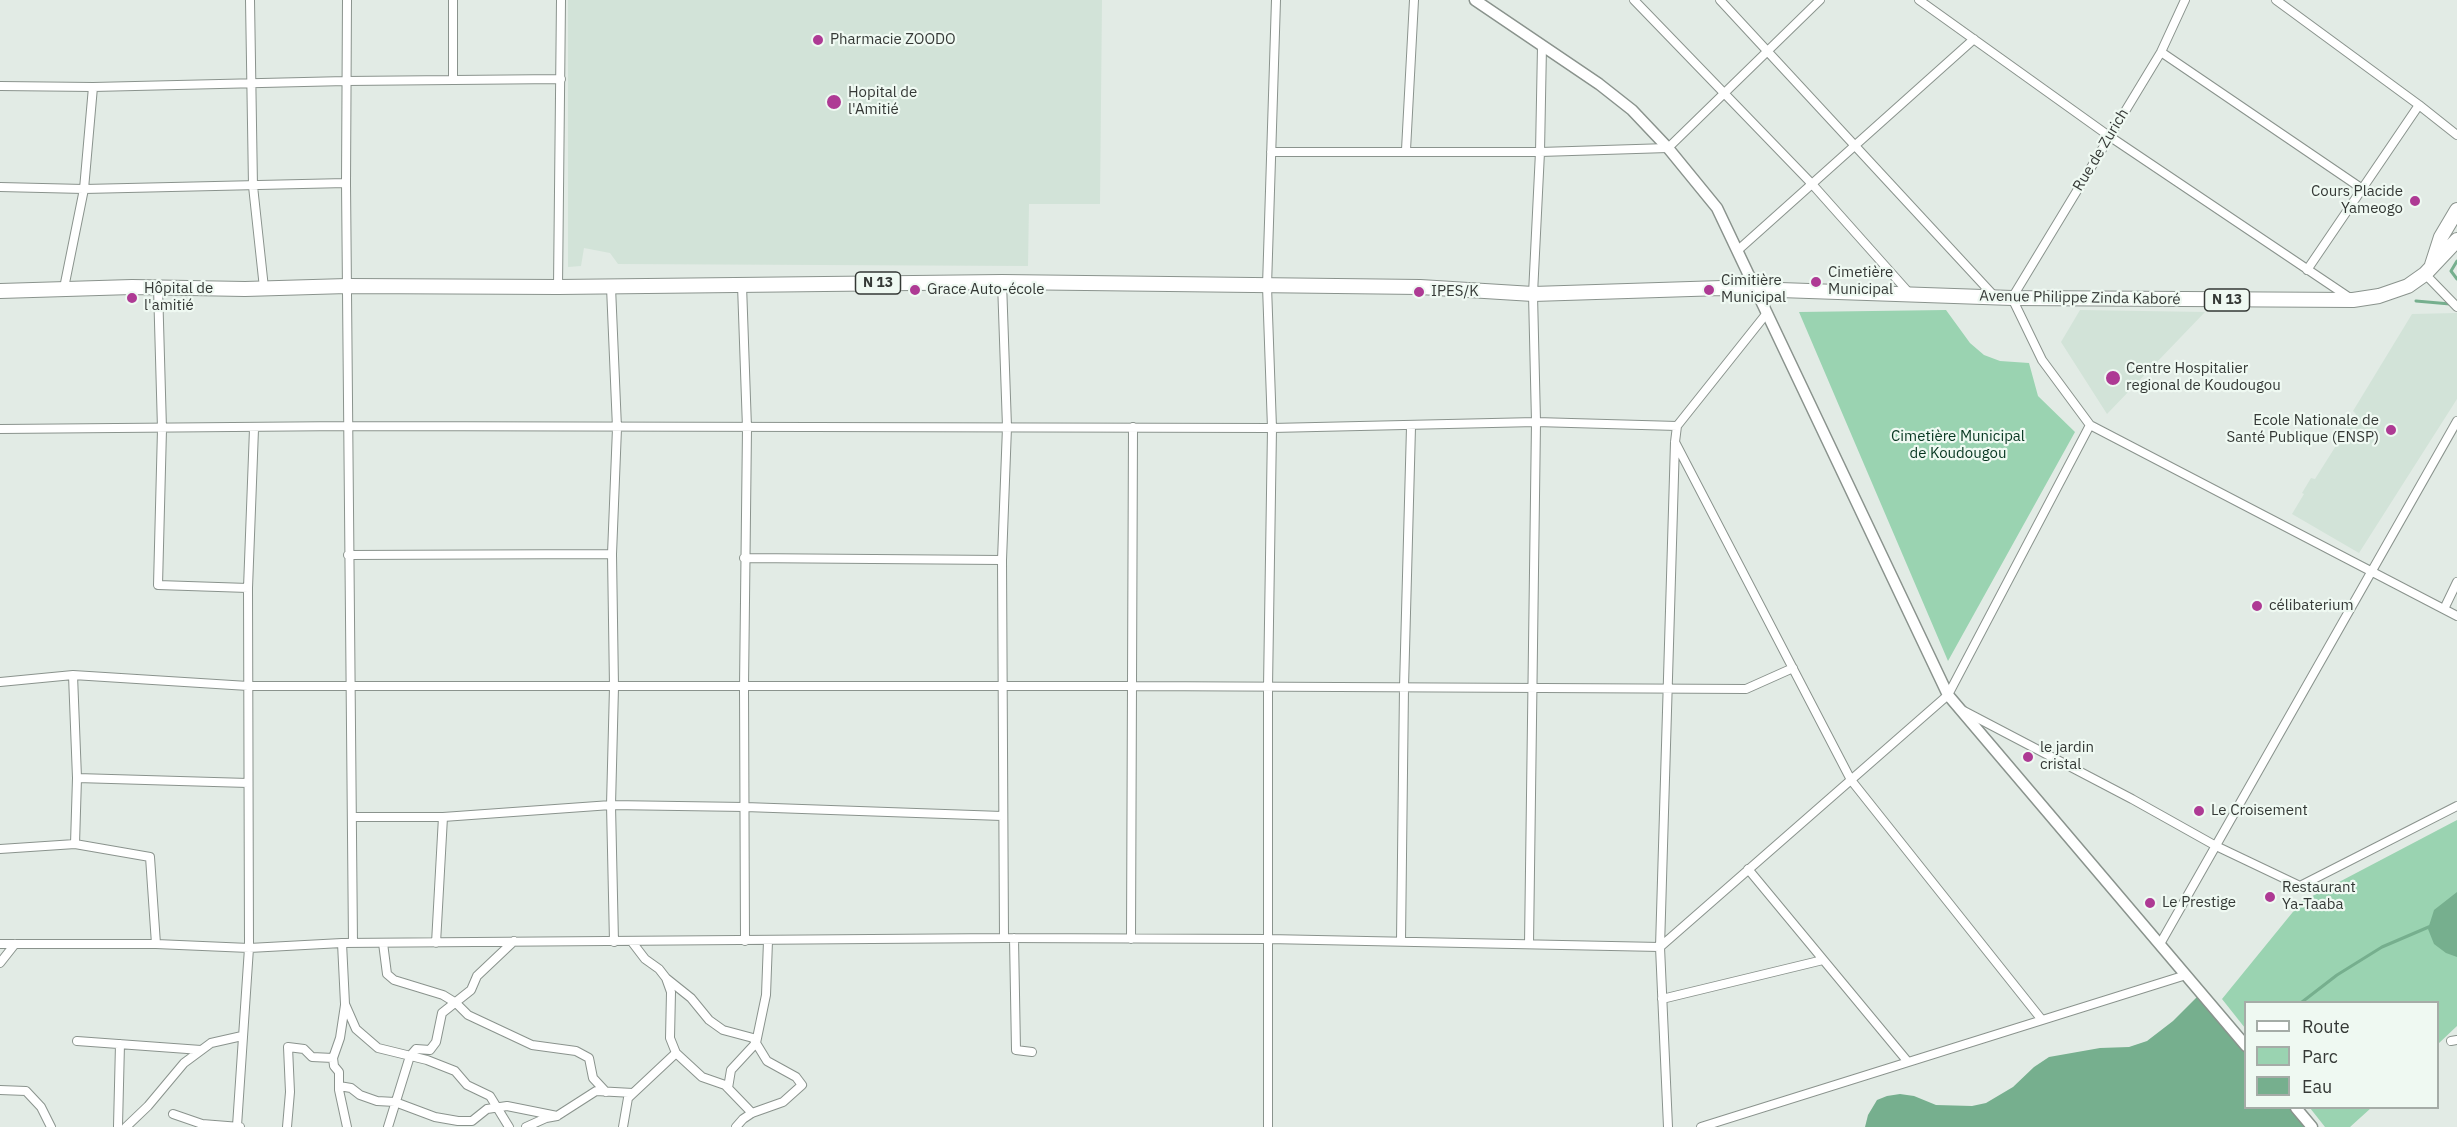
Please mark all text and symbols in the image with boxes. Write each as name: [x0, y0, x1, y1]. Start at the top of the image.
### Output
place label: Pharmacie ZOODO: [830, 31, 956, 49]
marker: Pharmacie ZOODO: [811, 33, 825, 47]
place label: Hopital de l'Amitié: [848, 84, 917, 119]
marker: Hopital de l'Amitié: [825, 93, 843, 111]
street label: Rue de Zurich: [2069, 106, 2133, 194]
place label: Cours Placide Yameogo: [2311, 183, 2403, 218]
marker: Cours Placide Yameogo: [2408, 194, 2422, 208]
place label: Cimetière Municipal: [1828, 264, 1893, 299]
road number: N 13: [856, 272, 900, 294]
place label: Cimitière Municipal: [1721, 272, 1786, 307]
marker: Cimetière Municipal: [1809, 275, 1823, 289]
place label: Hôpital de l'amitié: [144, 280, 213, 315]
place label: Grace Auto-école: [927, 281, 1045, 299]
marker: Grace Auto-école: [908, 283, 922, 297]
place label: IPES/K: [1431, 283, 1479, 301]
marker: Cimitière Municipal: [1702, 283, 1716, 297]
marker: IPES/K: [1412, 285, 1426, 299]
street label: Avenue Philippe Zinda Kaboré: [1979, 287, 2181, 309]
road number: N 13: [2204, 289, 2250, 311]
marker: Hôpital de l'amitié: [125, 291, 139, 305]
place label: Centre Hospitalier regional de Koudougou: [2126, 360, 2281, 395]
marker: Centre Hospitalier regional de Koudougou: [2104, 369, 2122, 387]
place label: Ecole Nationale de Santé Publique (ENSP): [2226, 412, 2379, 447]
marker: Ecole Nationale de Santé Publique (ENSP): [2384, 423, 2398, 437]
park label: Cimetière Municipal de Koudougou: [1891, 428, 2025, 463]
place label: célibaterium: [2269, 597, 2354, 615]
marker: célibaterium: [2250, 599, 2264, 613]
place label: le jardin cristal: [2040, 739, 2094, 774]
marker: le jardin cristal: [2021, 750, 2035, 764]
place label: Le Croisement: [2211, 802, 2308, 820]
marker: Le Croisement: [2192, 804, 2206, 818]
place label: Restaurant Ya-Taaba: [2282, 879, 2356, 914]
marker: Restaurant Ya-Taaba: [2263, 890, 2277, 904]
place label: Le Prestige: [2162, 894, 2236, 912]
marker: Le Prestige: [2143, 896, 2157, 910]
legend: [2244, 1001, 2439, 1109]
text: Route: [2302, 1015, 2350, 1038]
text: Parc: [2302, 1045, 2338, 1068]
text: Eau: [2302, 1075, 2332, 1098]

